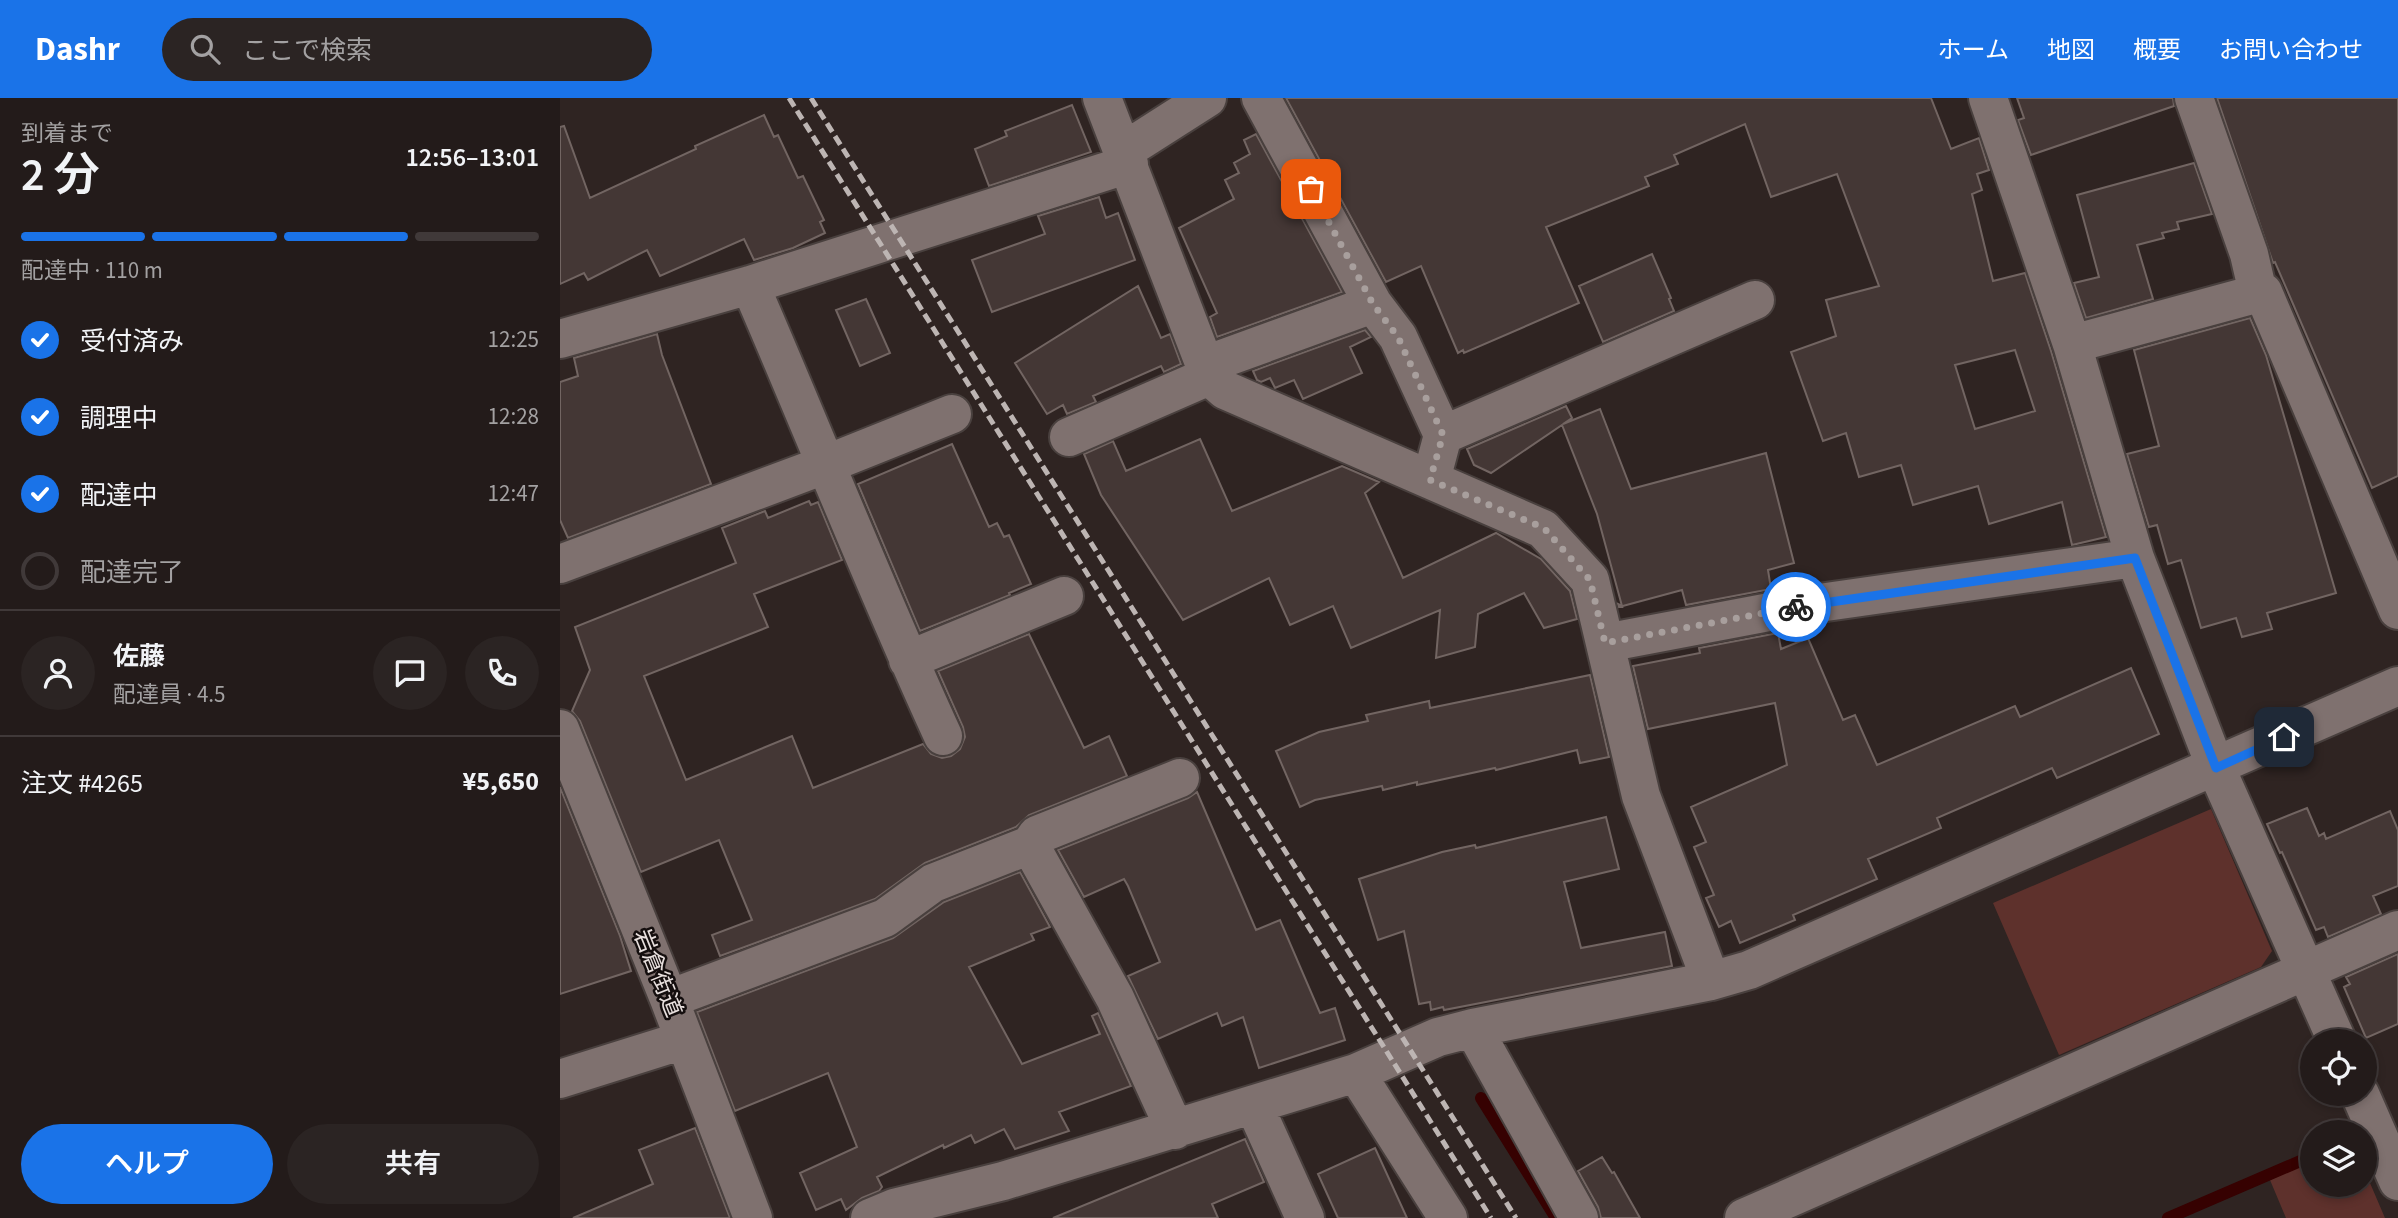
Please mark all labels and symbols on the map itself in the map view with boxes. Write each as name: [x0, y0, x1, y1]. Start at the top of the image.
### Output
pin: [1281, 159, 1341, 219]
courier: [1761, 572, 1831, 642]
pin: [2254, 707, 2314, 767]
street label: 岩倉街道: [625, 924, 691, 1022]

